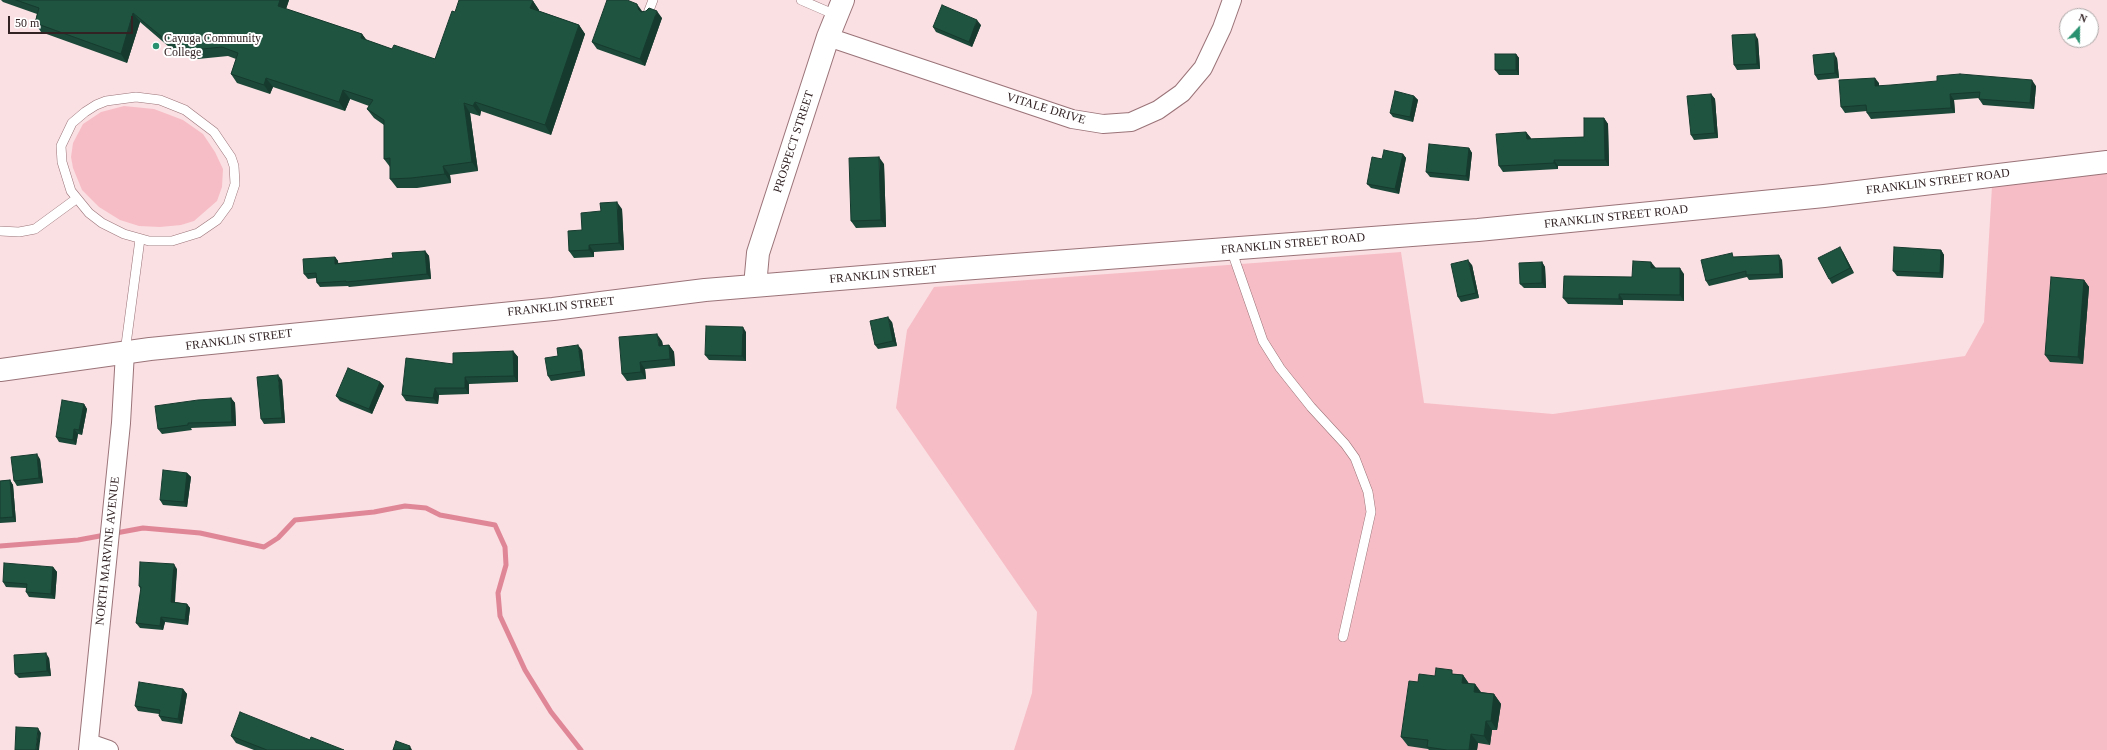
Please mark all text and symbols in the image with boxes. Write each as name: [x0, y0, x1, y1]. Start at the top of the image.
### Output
scale bar: [10, 8, 135, 34]
north arrow: [2059, 8, 2099, 48]
text: N: [2077, 11, 2089, 25]
text: 50 m: [15, 16, 39, 30]
place label: Cayuga Community College: [164, 32, 261, 60]
marker: Cayuga Community College: [151, 41, 161, 51]
street label: PROSPECT STREET: [771, 89, 817, 195]
street label: VITALE DRIVE: [1005, 90, 1087, 128]
street label: FRANKLIN STREET ROAD: [1865, 166, 2011, 198]
street label: FRANKLIN STREET ROAD: [1543, 202, 1689, 232]
street label: FRANKLIN STREET ROAD: [1220, 231, 1366, 257]
street label: FRANKLIN STREET: [829, 263, 937, 287]
street label: FRANKLIN STREET: [507, 294, 615, 320]
street label: FRANKLIN STREET: [185, 326, 293, 354]
street label: NORTH MARVINE AVENUE: [93, 476, 123, 626]

